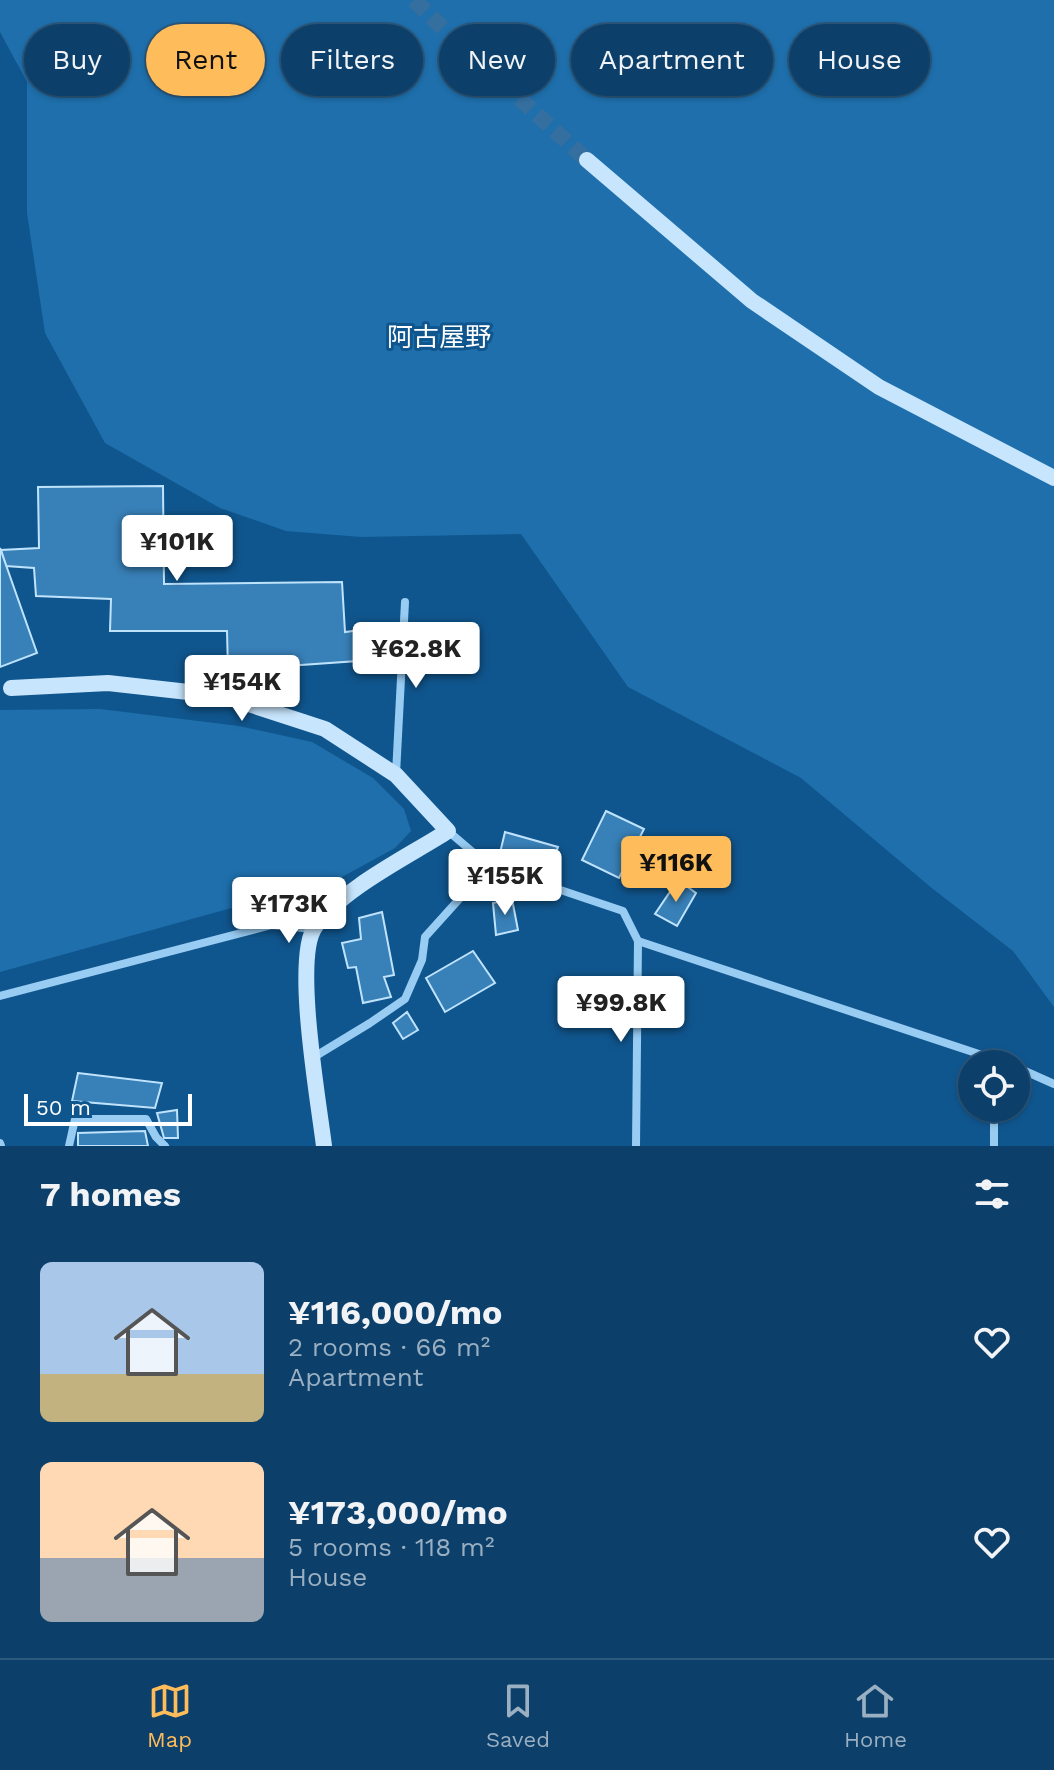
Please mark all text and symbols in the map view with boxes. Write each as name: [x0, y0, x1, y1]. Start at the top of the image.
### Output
chip: Buy: [24, 24, 130, 96]
chip: Rent: [146, 24, 265, 96]
chip: Filters: [281, 24, 423, 96]
chip: New: [439, 24, 555, 96]
chip: Apartment: [571, 24, 773, 96]
chip: House: [789, 24, 930, 96]
district label: 阿古屋野: [387, 322, 491, 352]
pin: ¥101K: [121, 515, 233, 583]
text: ¥101K: [140, 526, 214, 556]
pin: ¥62.8K: [351, 622, 481, 690]
text: ¥62.8K: [371, 633, 461, 663]
pin: ¥154K: [186, 655, 298, 723]
text: ¥154K: [203, 666, 281, 696]
pin: ¥116K: [620, 836, 732, 904]
text: ¥116K: [639, 847, 713, 877]
pin: ¥155K: [449, 849, 561, 917]
text: ¥155K: [467, 860, 543, 890]
pin: ¥173K: [233, 877, 345, 945]
text: ¥173K: [250, 888, 328, 918]
pin: ¥99.8K: [556, 976, 686, 1044]
text: ¥99.8K: [575, 987, 667, 1017]
map controls: [958, 1050, 1030, 1122]
button: locate: [958, 1050, 1030, 1122]
scale bar: [24, 1090, 192, 1126]
text: 50 m: [36, 1095, 91, 1120]
icon: filters: [970, 1172, 1014, 1216]
text: 7 homes: [40, 1174, 181, 1214]
text: ¥116,000/mo: [288, 1292, 502, 1332]
icon: home: [104, 1294, 200, 1390]
icon: heart: [970, 1320, 1014, 1364]
text: 2 rooms · 66 m²: [288, 1332, 490, 1362]
text: Apartment: [288, 1362, 424, 1392]
text: ¥173,000/mo: [288, 1492, 508, 1532]
icon: home: [104, 1494, 200, 1590]
icon: heart: [970, 1520, 1014, 1564]
text: 5 rooms · 118 m²: [288, 1532, 494, 1562]
text: House: [288, 1562, 367, 1592]
tab: Map: [147, 1679, 192, 1752]
tab: Saved: [486, 1679, 550, 1752]
tab: Home: [844, 1679, 907, 1752]

